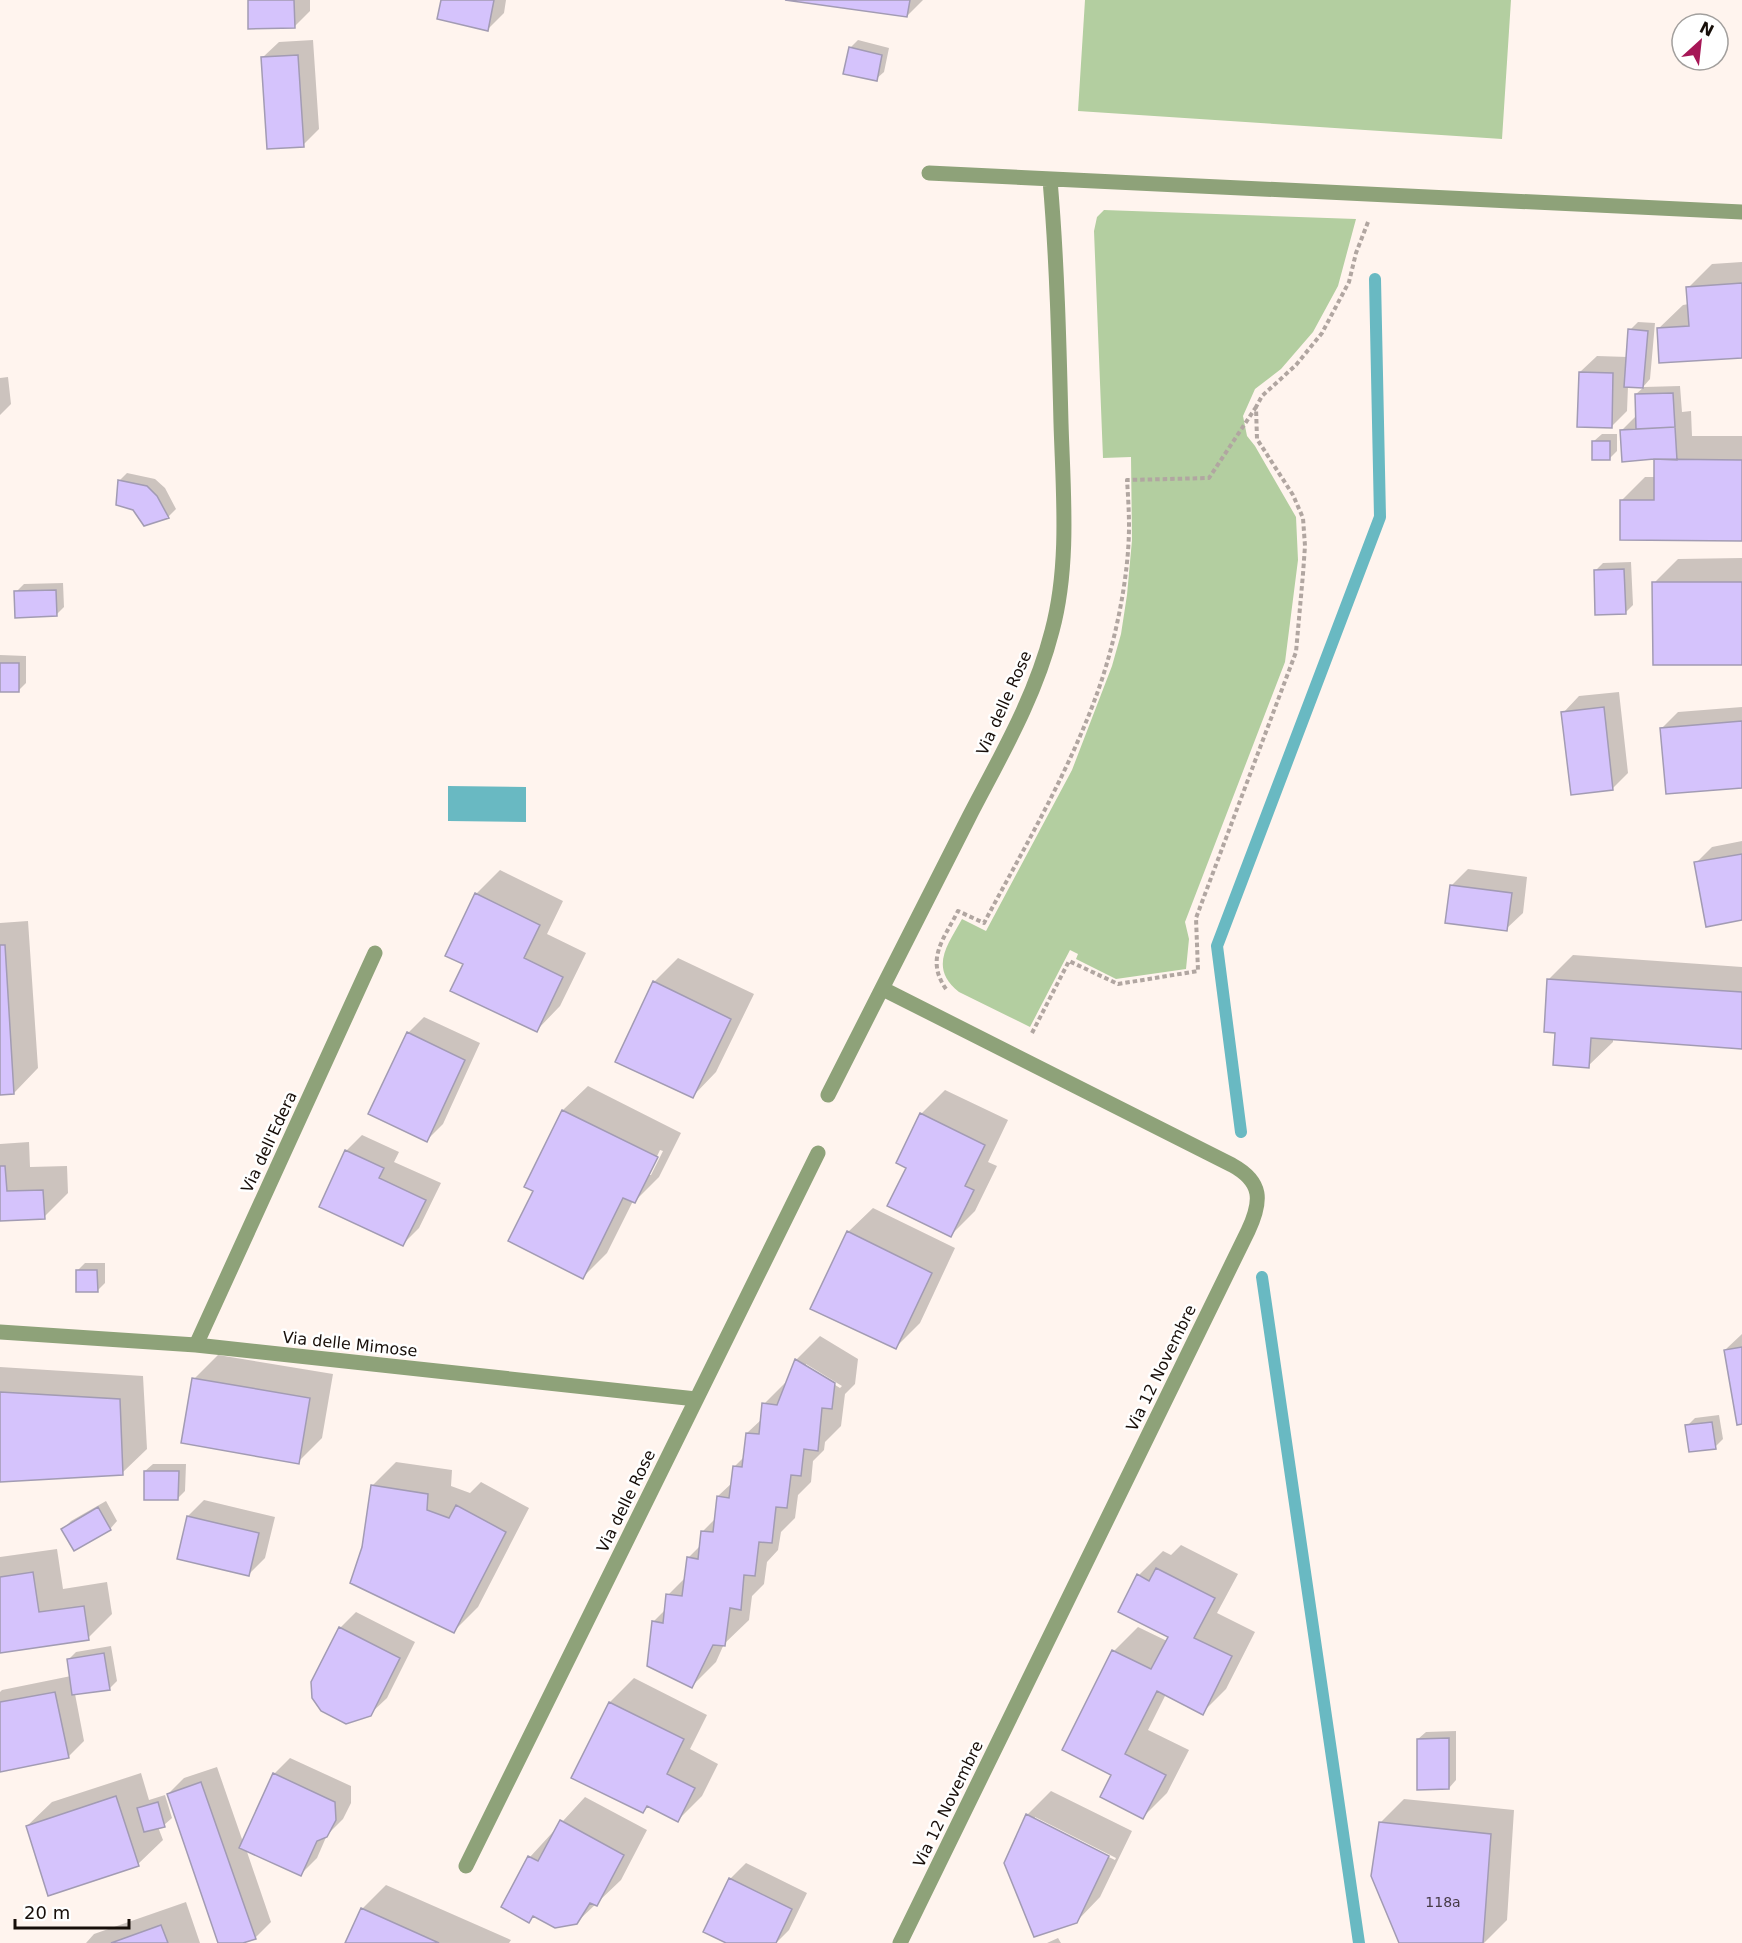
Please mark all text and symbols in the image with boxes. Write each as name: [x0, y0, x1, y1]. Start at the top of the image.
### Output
north arrow: [1670, 12, 1730, 72]
text: N: [1696, 18, 1717, 41]
street label: Via delle Rose: [973, 648, 1035, 758]
street label: Via dell'Edera: [237, 1088, 301, 1196]
street label: Via 12 Novembre: [1122, 1302, 1200, 1434]
street label: Via delle Mimose: [282, 1327, 418, 1361]
street label: Via delle Rose: [593, 1446, 659, 1556]
street label: Via 12 Novembre: [909, 1738, 987, 1870]
scale bar: [15, 1892, 129, 1930]
house number: 118a: [1425, 1894, 1461, 1910]
text: 20 m: [24, 1902, 70, 1923]

